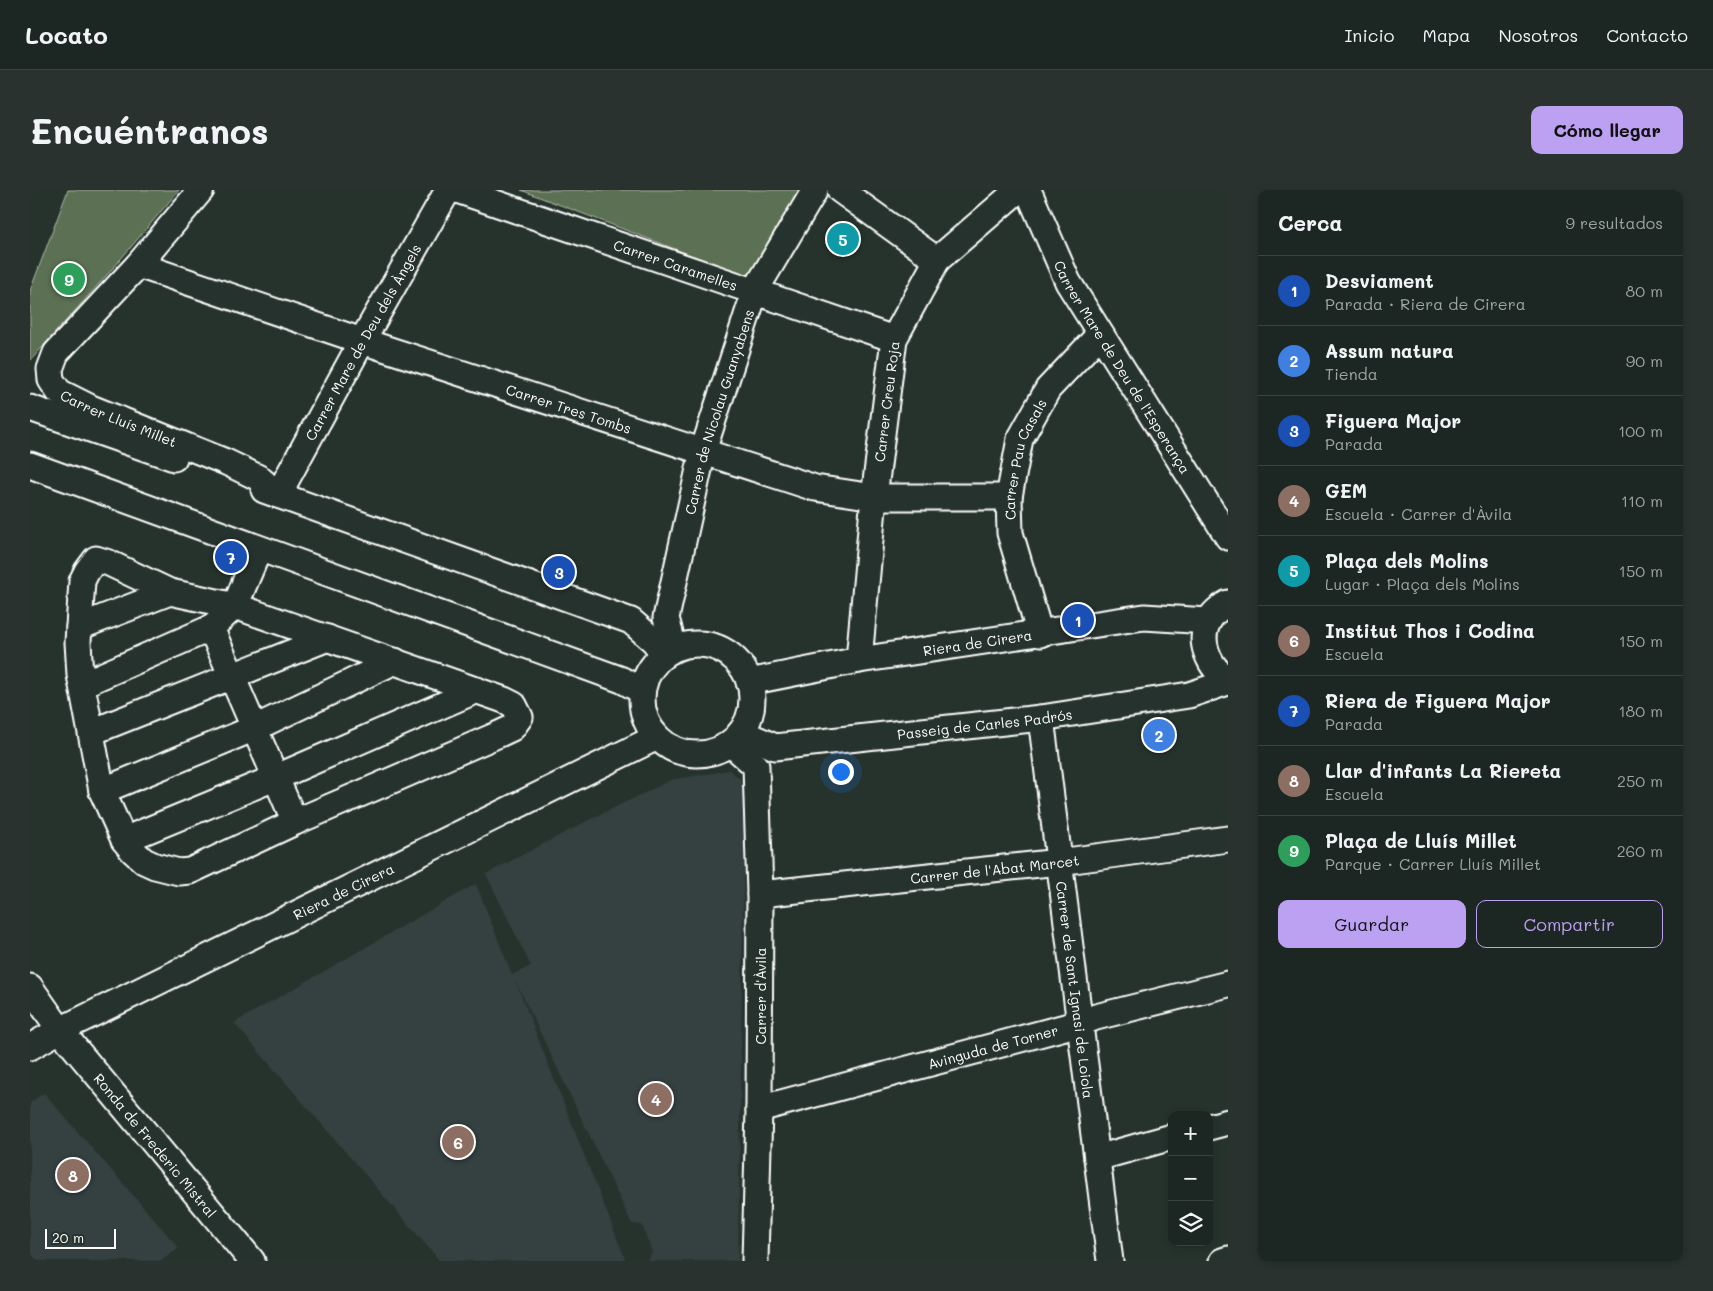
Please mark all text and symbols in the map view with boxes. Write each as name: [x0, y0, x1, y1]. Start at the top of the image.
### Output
text: Locato: [25, 19, 108, 50]
text: Inicio: [1344, 23, 1395, 47]
text: Mapa: [1423, 23, 1470, 47]
text: Nosotros: [1498, 23, 1578, 47]
text: Contacto: [1606, 23, 1688, 47]
button: Cómo llegar: [1531, 106, 1683, 154]
text: Encuéntranos: [30, 107, 269, 153]
text: Cerca: [1278, 209, 1343, 236]
text: 9 resultados: [1566, 212, 1663, 233]
pin: 5: [827, 220, 859, 258]
street label: Carrer Caramelles: [611, 235, 740, 294]
street label: Carrer Mare de Deu dels Àngels: [300, 240, 425, 444]
street label: Carrer Mare de Deu de l'Esperança: [1050, 257, 1195, 477]
pin: 9: [53, 260, 85, 298]
text: Desviament: [1325, 268, 1434, 293]
text: 1: [1290, 280, 1298, 301]
text: 80 m: [1626, 280, 1663, 301]
text: Parada · Riera de Cirera: [1325, 293, 1526, 314]
street label: Carrer de Nicolau Guanyabens: [680, 307, 758, 516]
text: Assum natura: [1325, 338, 1454, 363]
street label: Carrer Creu Roja: [869, 340, 903, 463]
text: 2: [1290, 350, 1298, 371]
text: 90 m: [1626, 350, 1663, 371]
text: Tienda: [1325, 363, 1378, 384]
street label: Carrer Tres Tombs: [504, 379, 634, 437]
street label: Carrer Lluís Millet: [57, 385, 180, 451]
street label: Carrer Pau Casals: [999, 395, 1050, 520]
text: Figuera Major: [1325, 408, 1461, 433]
text: 3: [1289, 420, 1299, 441]
text: 100 m: [1618, 420, 1663, 441]
text: Parada: [1325, 433, 1383, 454]
text: GEM: [1325, 478, 1367, 503]
text: 4: [1289, 490, 1299, 511]
text: 110 m: [1621, 490, 1663, 511]
text: Escuela · Carrer d'Àvila: [1325, 503, 1512, 524]
pin: 7: [215, 538, 247, 576]
text: Plaça dels Molins: [1325, 548, 1488, 573]
pin: 3: [543, 553, 575, 591]
text: 5: [1289, 560, 1299, 581]
text: 150 m: [1619, 560, 1663, 581]
text: Lugar · Plaça dels Molins: [1325, 573, 1520, 594]
pin: 1: [1062, 601, 1094, 639]
text: Institut Thos i Codina: [1325, 618, 1535, 643]
street label: Riera de Cirera: [922, 625, 1033, 660]
text: 6: [1289, 630, 1299, 651]
text: 150 m: [1619, 630, 1663, 651]
text: Escuela: [1325, 643, 1384, 664]
text: Riera de Figuera Major: [1325, 688, 1551, 713]
text: 7: [1290, 700, 1298, 721]
text: 180 m: [1618, 700, 1663, 721]
street label: Passeig de Carles Padrós: [896, 704, 1073, 743]
text: Parada: [1325, 713, 1383, 734]
pin: 2: [1143, 716, 1175, 754]
text: Llar d'infants La Riereta: [1325, 758, 1561, 783]
your location: [828, 759, 854, 785]
text: 8: [1289, 770, 1299, 791]
text: 250 m: [1617, 770, 1663, 791]
text: Escuela: [1325, 783, 1384, 804]
text: Plaça de Lluís Millet: [1325, 828, 1517, 853]
text: 9: [1289, 840, 1299, 861]
text: 260 m: [1617, 840, 1663, 861]
street label: Carrer de l'Abat Marcet: [909, 850, 1080, 887]
text: Parque · Carrer Lluís Millet: [1325, 853, 1541, 874]
street label: Riera de Cirera: [290, 858, 397, 924]
street label: Carrer de Sant Ignasi de Loiola: [1052, 880, 1099, 1100]
button: Guardar: [1278, 900, 1466, 948]
button: Compartir: [1476, 900, 1663, 948]
street label: Carrer d'Àvila: [751, 947, 770, 1045]
street label: Avinguda de Torner: [925, 1020, 1060, 1073]
street label: Ronda de Frederic Mistral: [90, 1069, 221, 1221]
pin: 4: [640, 1080, 672, 1118]
map controls: [1168, 1111, 1213, 1246]
button: +: [1168, 1111, 1213, 1156]
pin: 6: [442, 1123, 474, 1161]
pin: 8: [57, 1156, 89, 1194]
button: −: [1168, 1156, 1213, 1201]
button: layers: [1168, 1201, 1213, 1246]
scale bar: [45, 1226, 116, 1249]
text: 20 m: [52, 1228, 84, 1247]

